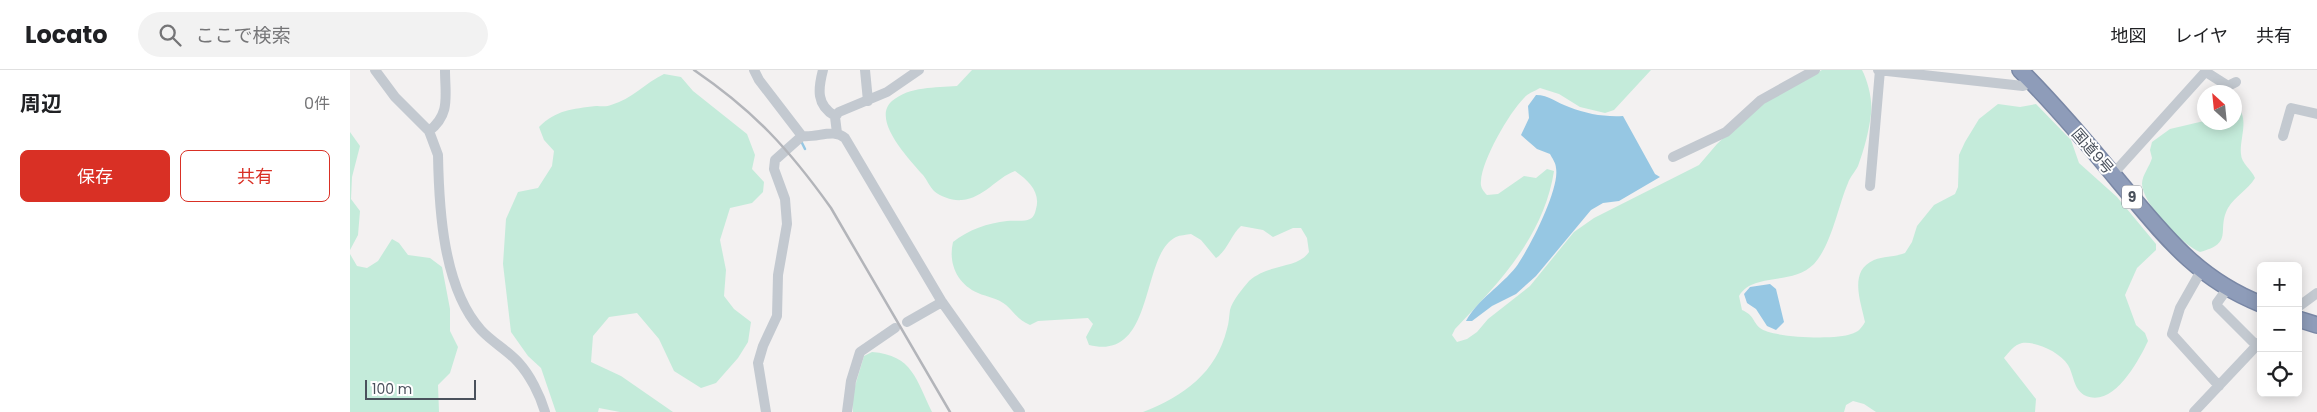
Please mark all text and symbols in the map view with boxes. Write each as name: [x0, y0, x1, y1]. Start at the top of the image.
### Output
search box: [138, 12, 488, 57]
text: Locato: [25, 18, 108, 51]
icon: search: [156, 21, 184, 49]
text: ここで検索: [196, 22, 291, 49]
text: 地図: [2111, 23, 2147, 48]
text: レイヤ: [2175, 23, 2228, 48]
text: 共有: [2256, 23, 2292, 48]
north arrow: [2197, 85, 2242, 130]
text: 周辺: [20, 89, 62, 118]
text: 0件: [304, 92, 330, 115]
street label: 国道9号: [2067, 124, 2119, 178]
button: 保存: [20, 150, 170, 202]
button: 共有: [180, 150, 330, 202]
road number: 9: [2122, 185, 2142, 208]
map controls: [2257, 262, 2302, 397]
button: +: [2257, 262, 2302, 307]
button: −: [2257, 307, 2302, 352]
button: locate: [2257, 352, 2302, 397]
scale bar: [365, 377, 476, 400]
text: 100 m: [372, 379, 412, 399]

